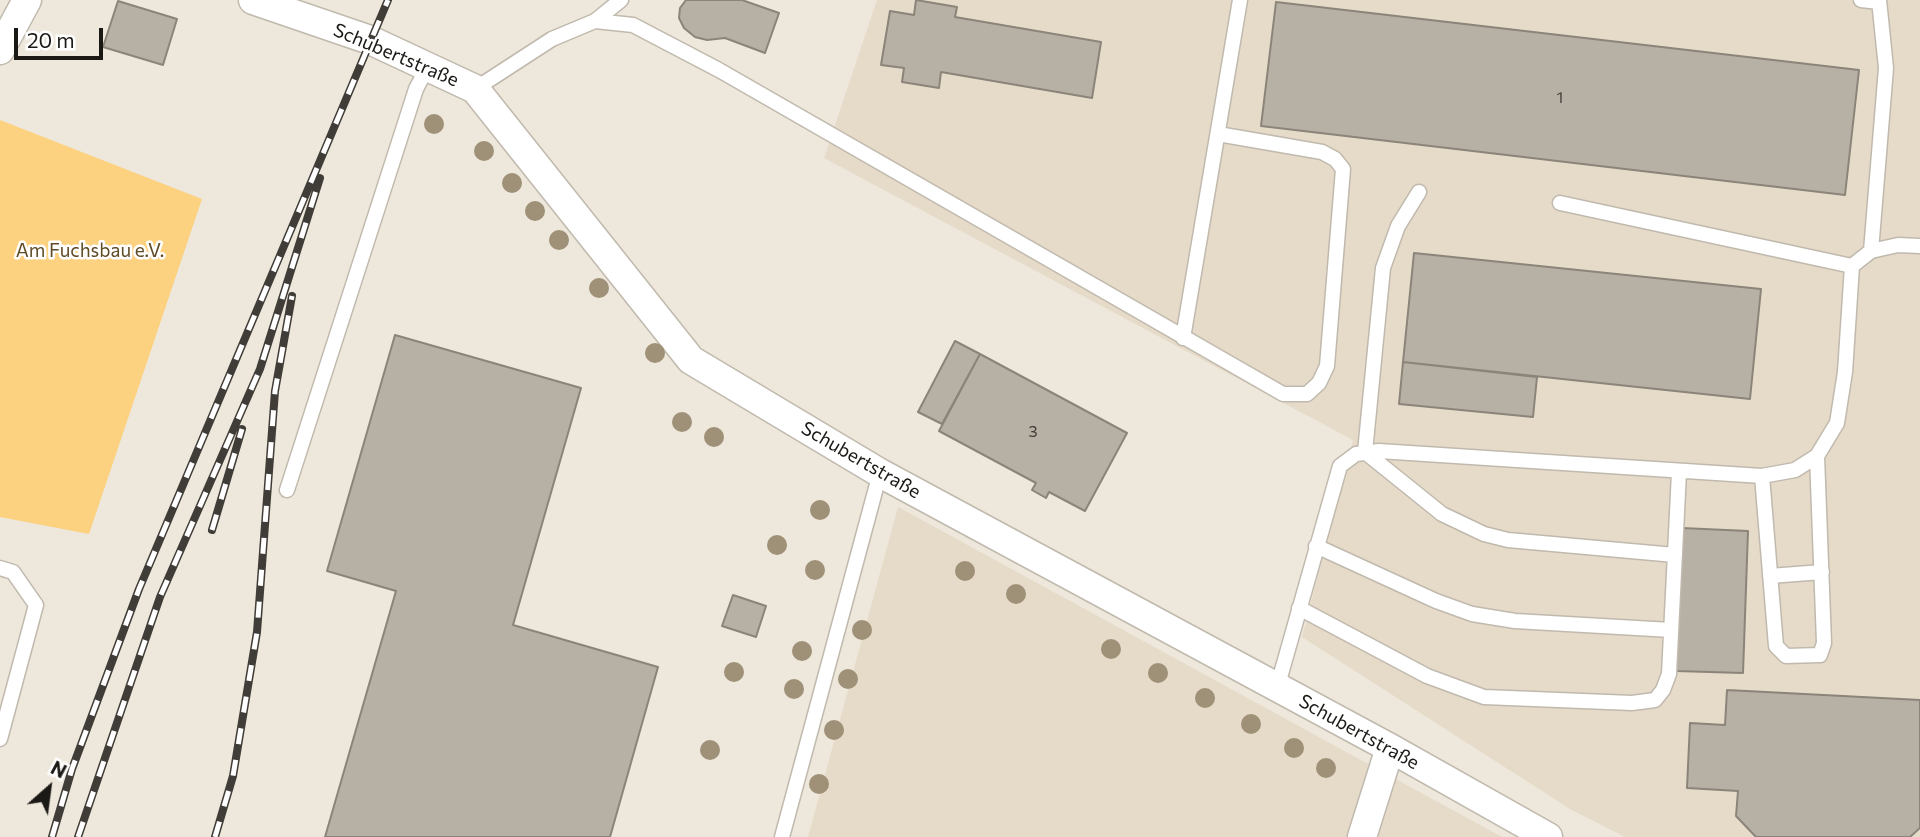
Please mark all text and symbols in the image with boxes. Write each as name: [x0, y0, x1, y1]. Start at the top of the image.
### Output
scale bar: [18, 14, 107, 58]
street label: Schubertstraße: [330, 18, 462, 92]
text: 20 m: [27, 27, 75, 52]
house number: 1: [1557, 88, 1563, 108]
park label: Am Fuchsbau e.V.: [16, 240, 164, 262]
street label: Schubertstraße: [797, 417, 925, 503]
house number: 3: [1028, 422, 1038, 442]
street label: Schubertstraße: [1295, 690, 1423, 774]
north arrow: [14, 753, 84, 823]
text: N: [47, 756, 71, 783]

